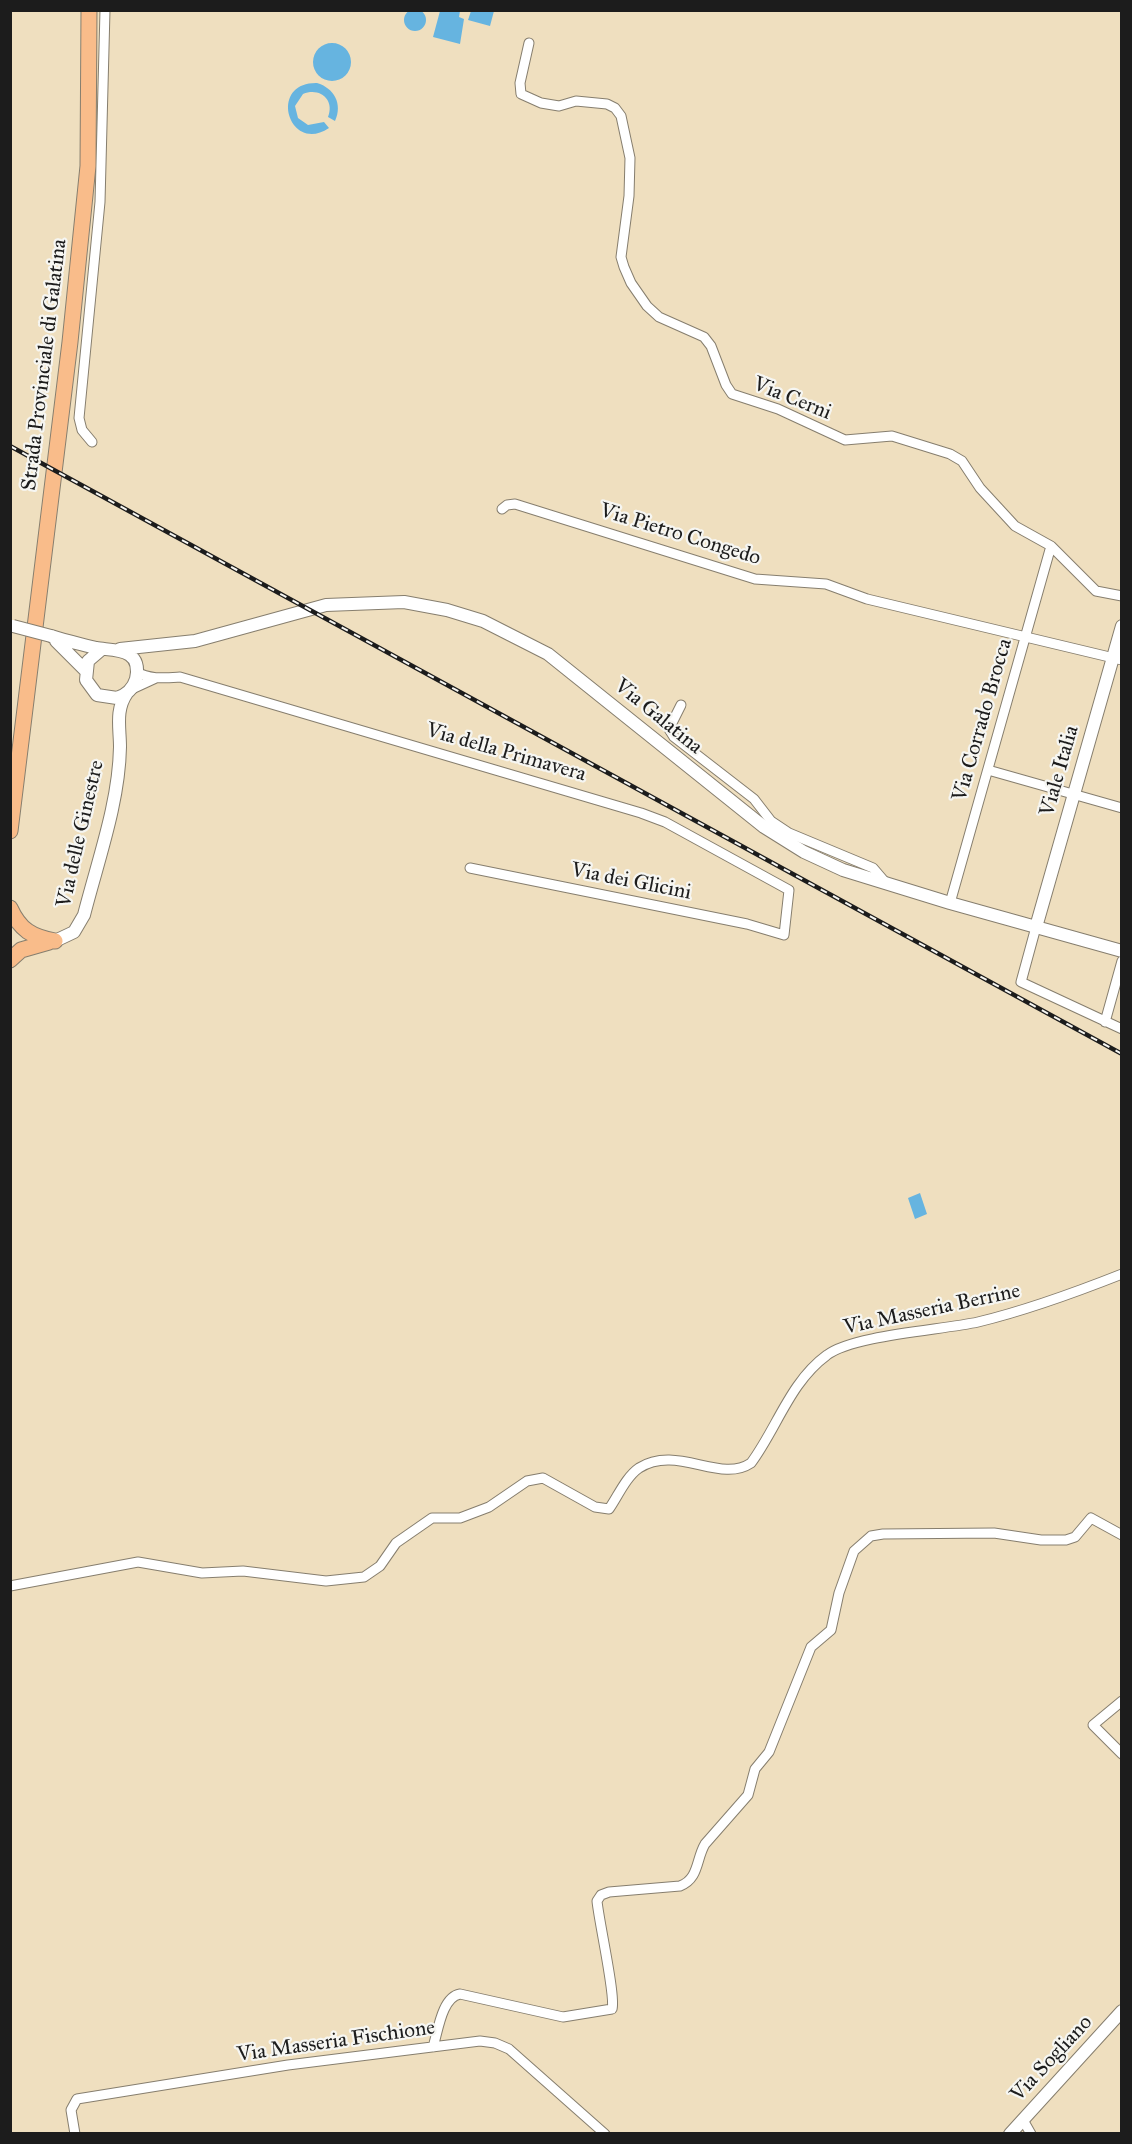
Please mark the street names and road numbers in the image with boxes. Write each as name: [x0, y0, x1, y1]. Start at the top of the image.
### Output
street label: Strada Provinciale di Galatina: [17, 238, 73, 492]
street label: Via Cerni: [749, 372, 835, 426]
street label: Via Pietro Congedo: [597, 499, 763, 571]
street label: Via Corrado Brocca: [948, 636, 1018, 804]
street label: Via Galatina: [609, 674, 707, 760]
street label: Via della Primavera: [423, 718, 589, 788]
street label: Viale Italia: [1035, 723, 1085, 819]
street label: Via delle Ginestre: [52, 758, 110, 910]
street label: Via dei Glicini: [569, 858, 693, 906]
street label: Via Masseria Berrine: [842, 1279, 1022, 1341]
street label: Via Sogliano: [1006, 2011, 1098, 2107]
street label: Via Masseria Fischione: [235, 2016, 437, 2068]

